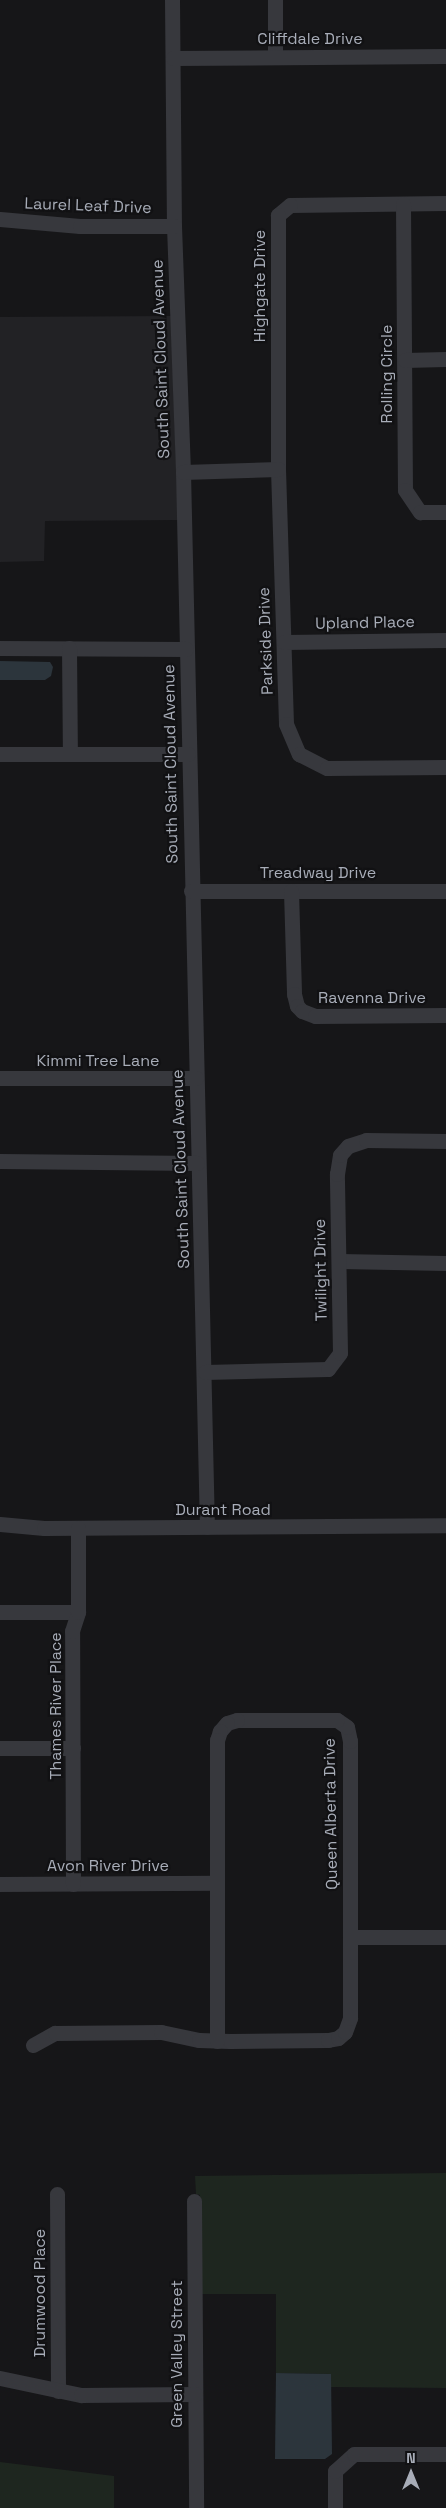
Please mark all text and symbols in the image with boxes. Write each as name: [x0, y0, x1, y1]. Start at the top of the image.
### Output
street label: Cliffdale Drive: [257, 29, 363, 49]
street label: Laurel Leaf Drive: [24, 194, 152, 218]
street label: Highgate Drive: [250, 230, 270, 342]
street label: South Saint Cloud Avenue: [148, 259, 174, 459]
street label: Rolling Circle: [377, 325, 397, 423]
street label: Parkside Drive: [255, 587, 277, 695]
street label: Upland Place: [315, 613, 415, 633]
street label: South Saint Cloud Avenue: [160, 664, 182, 864]
street label: Treadway Drive: [260, 863, 376, 883]
street label: Ravenna Drive: [318, 988, 426, 1008]
street label: Kimmi Tree Lane: [36, 1051, 160, 1071]
street label: South Saint Cloud Avenue: [168, 1069, 194, 1269]
street label: Twilight Drive: [311, 1219, 331, 1321]
street label: Durant Road: [175, 1500, 271, 1520]
street label: Thames River Place: [46, 1632, 66, 1780]
street label: Queen Alberta Drive: [320, 1738, 342, 1890]
street label: Avon River Drive: [47, 1856, 169, 1876]
street label: Drumwood Place: [30, 2229, 50, 2357]
street label: Green Valley Street: [167, 2280, 187, 2428]
north arrow: [386, 2448, 436, 2498]
text: N: [406, 2449, 416, 2467]

